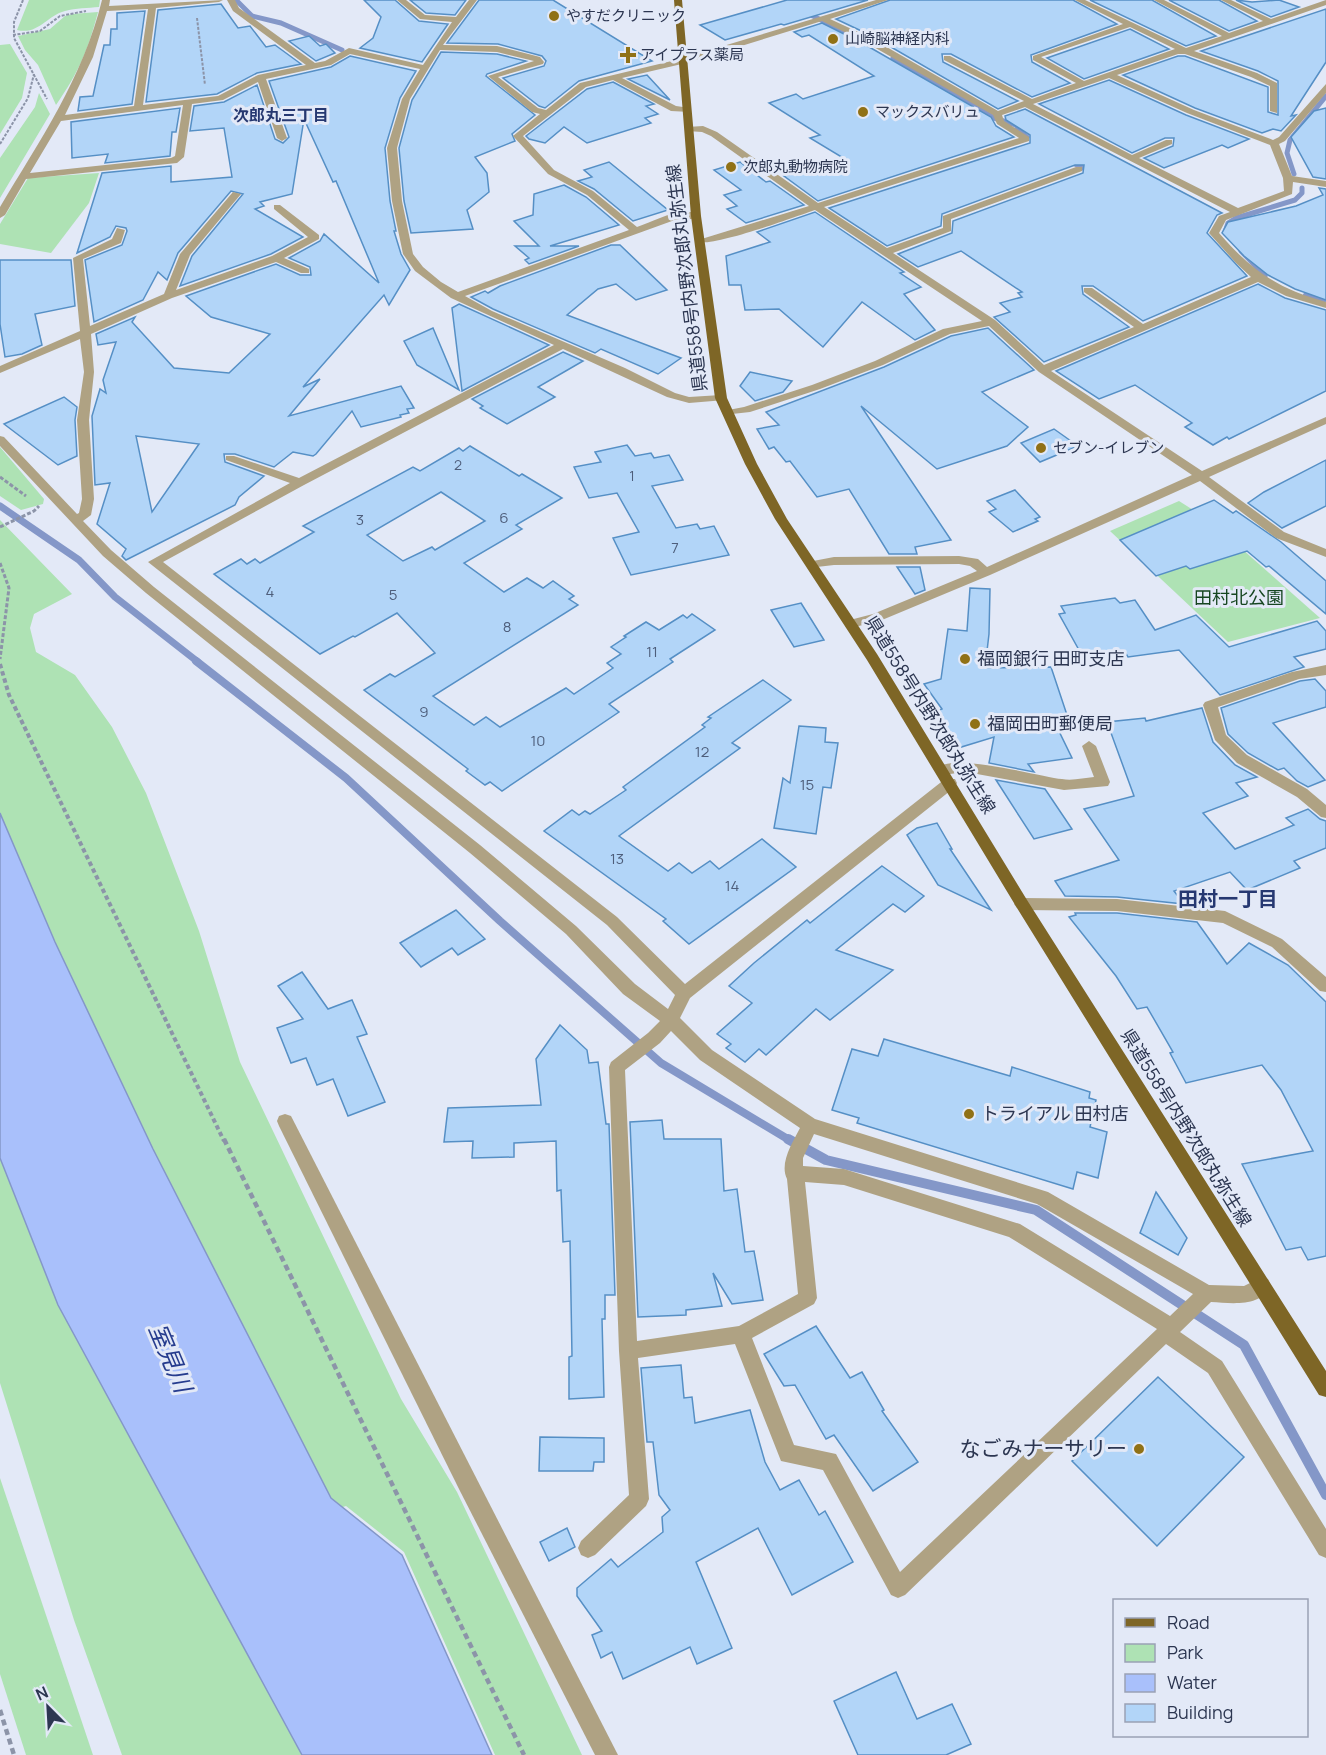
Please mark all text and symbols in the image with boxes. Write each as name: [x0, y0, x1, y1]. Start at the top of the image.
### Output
place label: やすだクリニック: [566, 5, 686, 26]
marker: やすだクリニック: [547, 9, 561, 23]
place label: 山崎脳神経内科: [845, 28, 950, 49]
marker: 山崎脳神経内科: [826, 32, 840, 46]
place label: アイプラス薬局: [640, 44, 744, 65]
marker: アイプラス薬局: [621, 48, 635, 62]
place label: マックスバリュ: [875, 101, 980, 122]
district label: 次郎丸三丁目: [233, 104, 329, 126]
marker: マックスバリュ: [856, 105, 870, 119]
place label: 次郎丸動物病院: [743, 156, 848, 177]
marker: 次郎丸動物病院: [724, 160, 738, 174]
street label: 県道558号内野次郎丸弥生線: [660, 163, 712, 393]
place label: セブン-イレブン: [1053, 437, 1164, 458]
marker: セブン-イレブン: [1034, 441, 1048, 455]
house number: 2: [454, 455, 462, 474]
house number: 1: [629, 466, 635, 485]
house number: 6: [499, 507, 509, 528]
house number: 3: [356, 509, 364, 530]
house number: 7: [671, 537, 679, 558]
house number: 4: [266, 581, 275, 602]
house number: 5: [389, 584, 397, 605]
park label: 田村北公園: [1194, 585, 1284, 609]
street label: 県道558号内野次郎丸弥生線: [860, 611, 1002, 818]
house number: 8: [503, 616, 511, 637]
house number: 11: [646, 641, 658, 662]
place label: 福岡銀行 田町支店: [977, 646, 1125, 670]
marker: 福岡銀行 田町支店: [958, 652, 972, 666]
house number: 9: [419, 701, 429, 722]
place label: 福岡田町郵便局: [987, 711, 1113, 735]
marker: 福岡田町郵便局: [968, 717, 982, 731]
house number: 10: [531, 730, 546, 751]
house number: 12: [695, 741, 709, 762]
house number: 15: [800, 774, 814, 795]
house number: 13: [610, 848, 624, 869]
house number: 14: [725, 875, 739, 896]
district label: 田村一丁目: [1178, 885, 1278, 912]
street label: 県道558号内野次郎丸弥生線: [1116, 1024, 1258, 1231]
place label: トライアル 田村店: [981, 1101, 1128, 1125]
marker: トライアル 田村店: [962, 1107, 976, 1121]
water label: 室見川: [142, 1318, 202, 1400]
place label: なごみナーサリー: [959, 1434, 1127, 1462]
marker: なごみナーサリー: [1132, 1442, 1146, 1456]
legend: [1113, 1599, 1308, 1737]
text: Road: [1167, 1610, 1210, 1634]
text: Park: [1167, 1640, 1204, 1664]
text: Water: [1167, 1670, 1217, 1694]
north arrow: [18, 1677, 78, 1737]
text: N: [32, 1681, 52, 1706]
text: Building: [1167, 1700, 1233, 1724]

